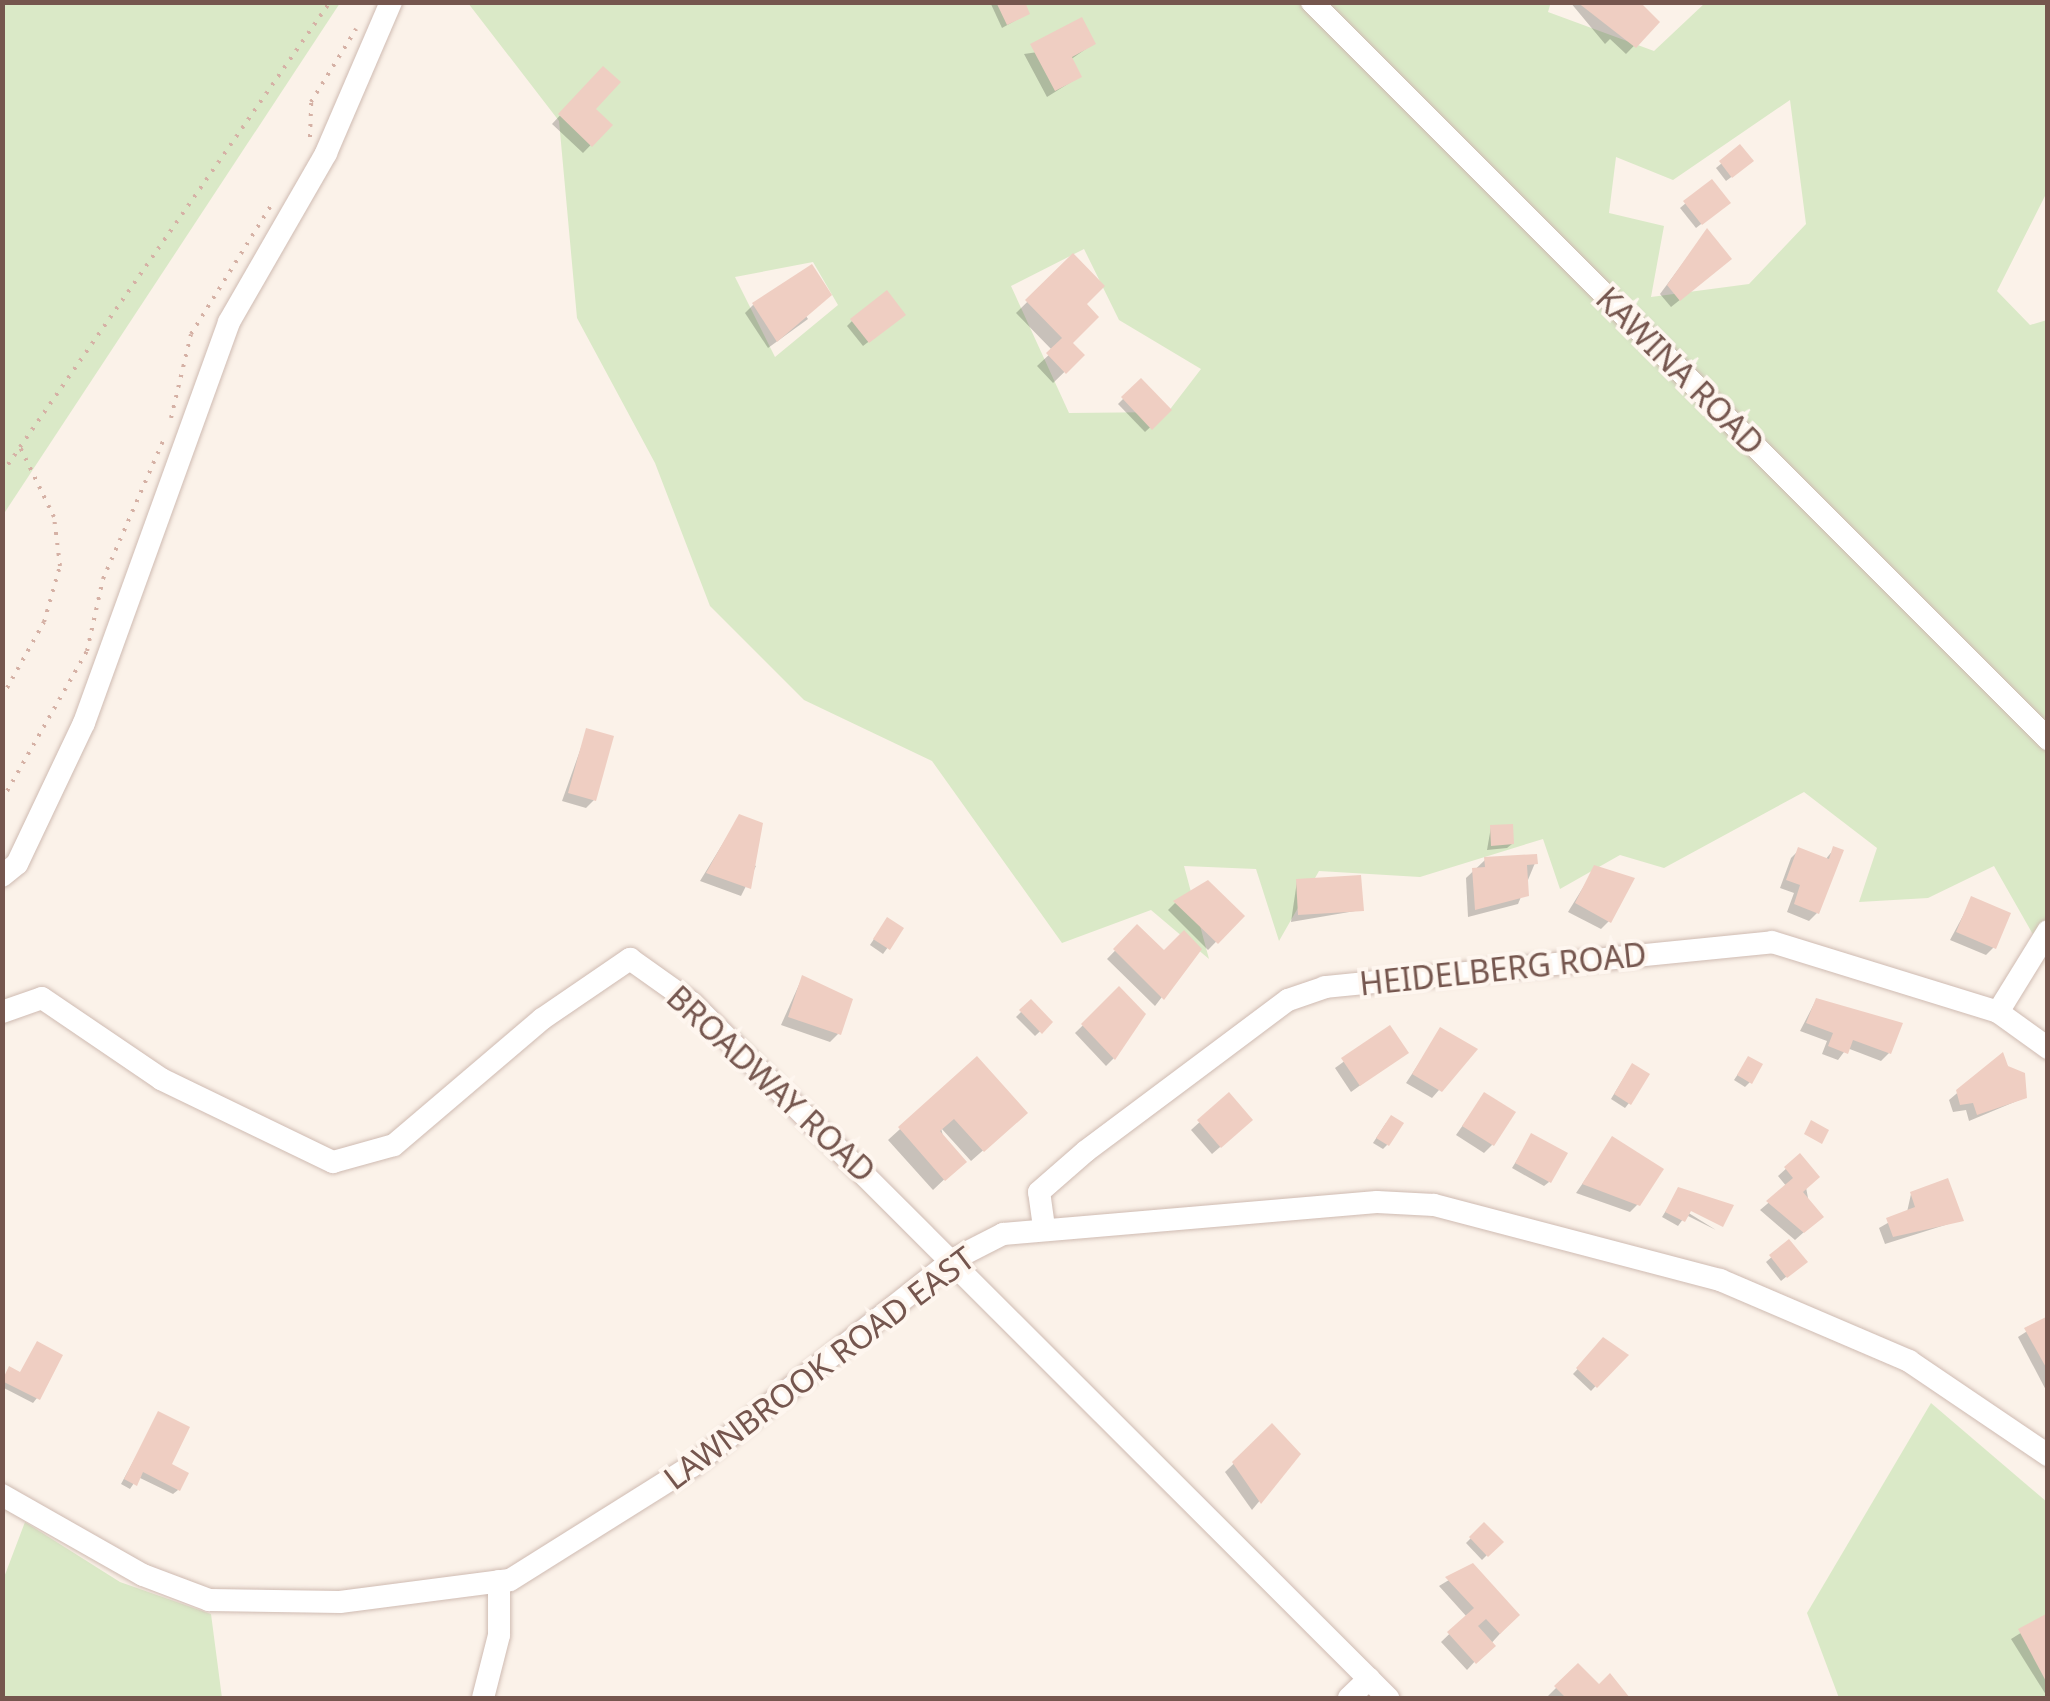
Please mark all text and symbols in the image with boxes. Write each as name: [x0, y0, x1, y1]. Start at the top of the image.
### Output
street label: KAWINA ROAD: [1588, 279, 1772, 463]
street label: HEIDELBERG ROAD: [1358, 935, 1648, 1003]
street label: BROADWAY ROAD: [659, 978, 883, 1190]
street label: LAWNBROOK ROAD EAST: [656, 1239, 982, 1497]

